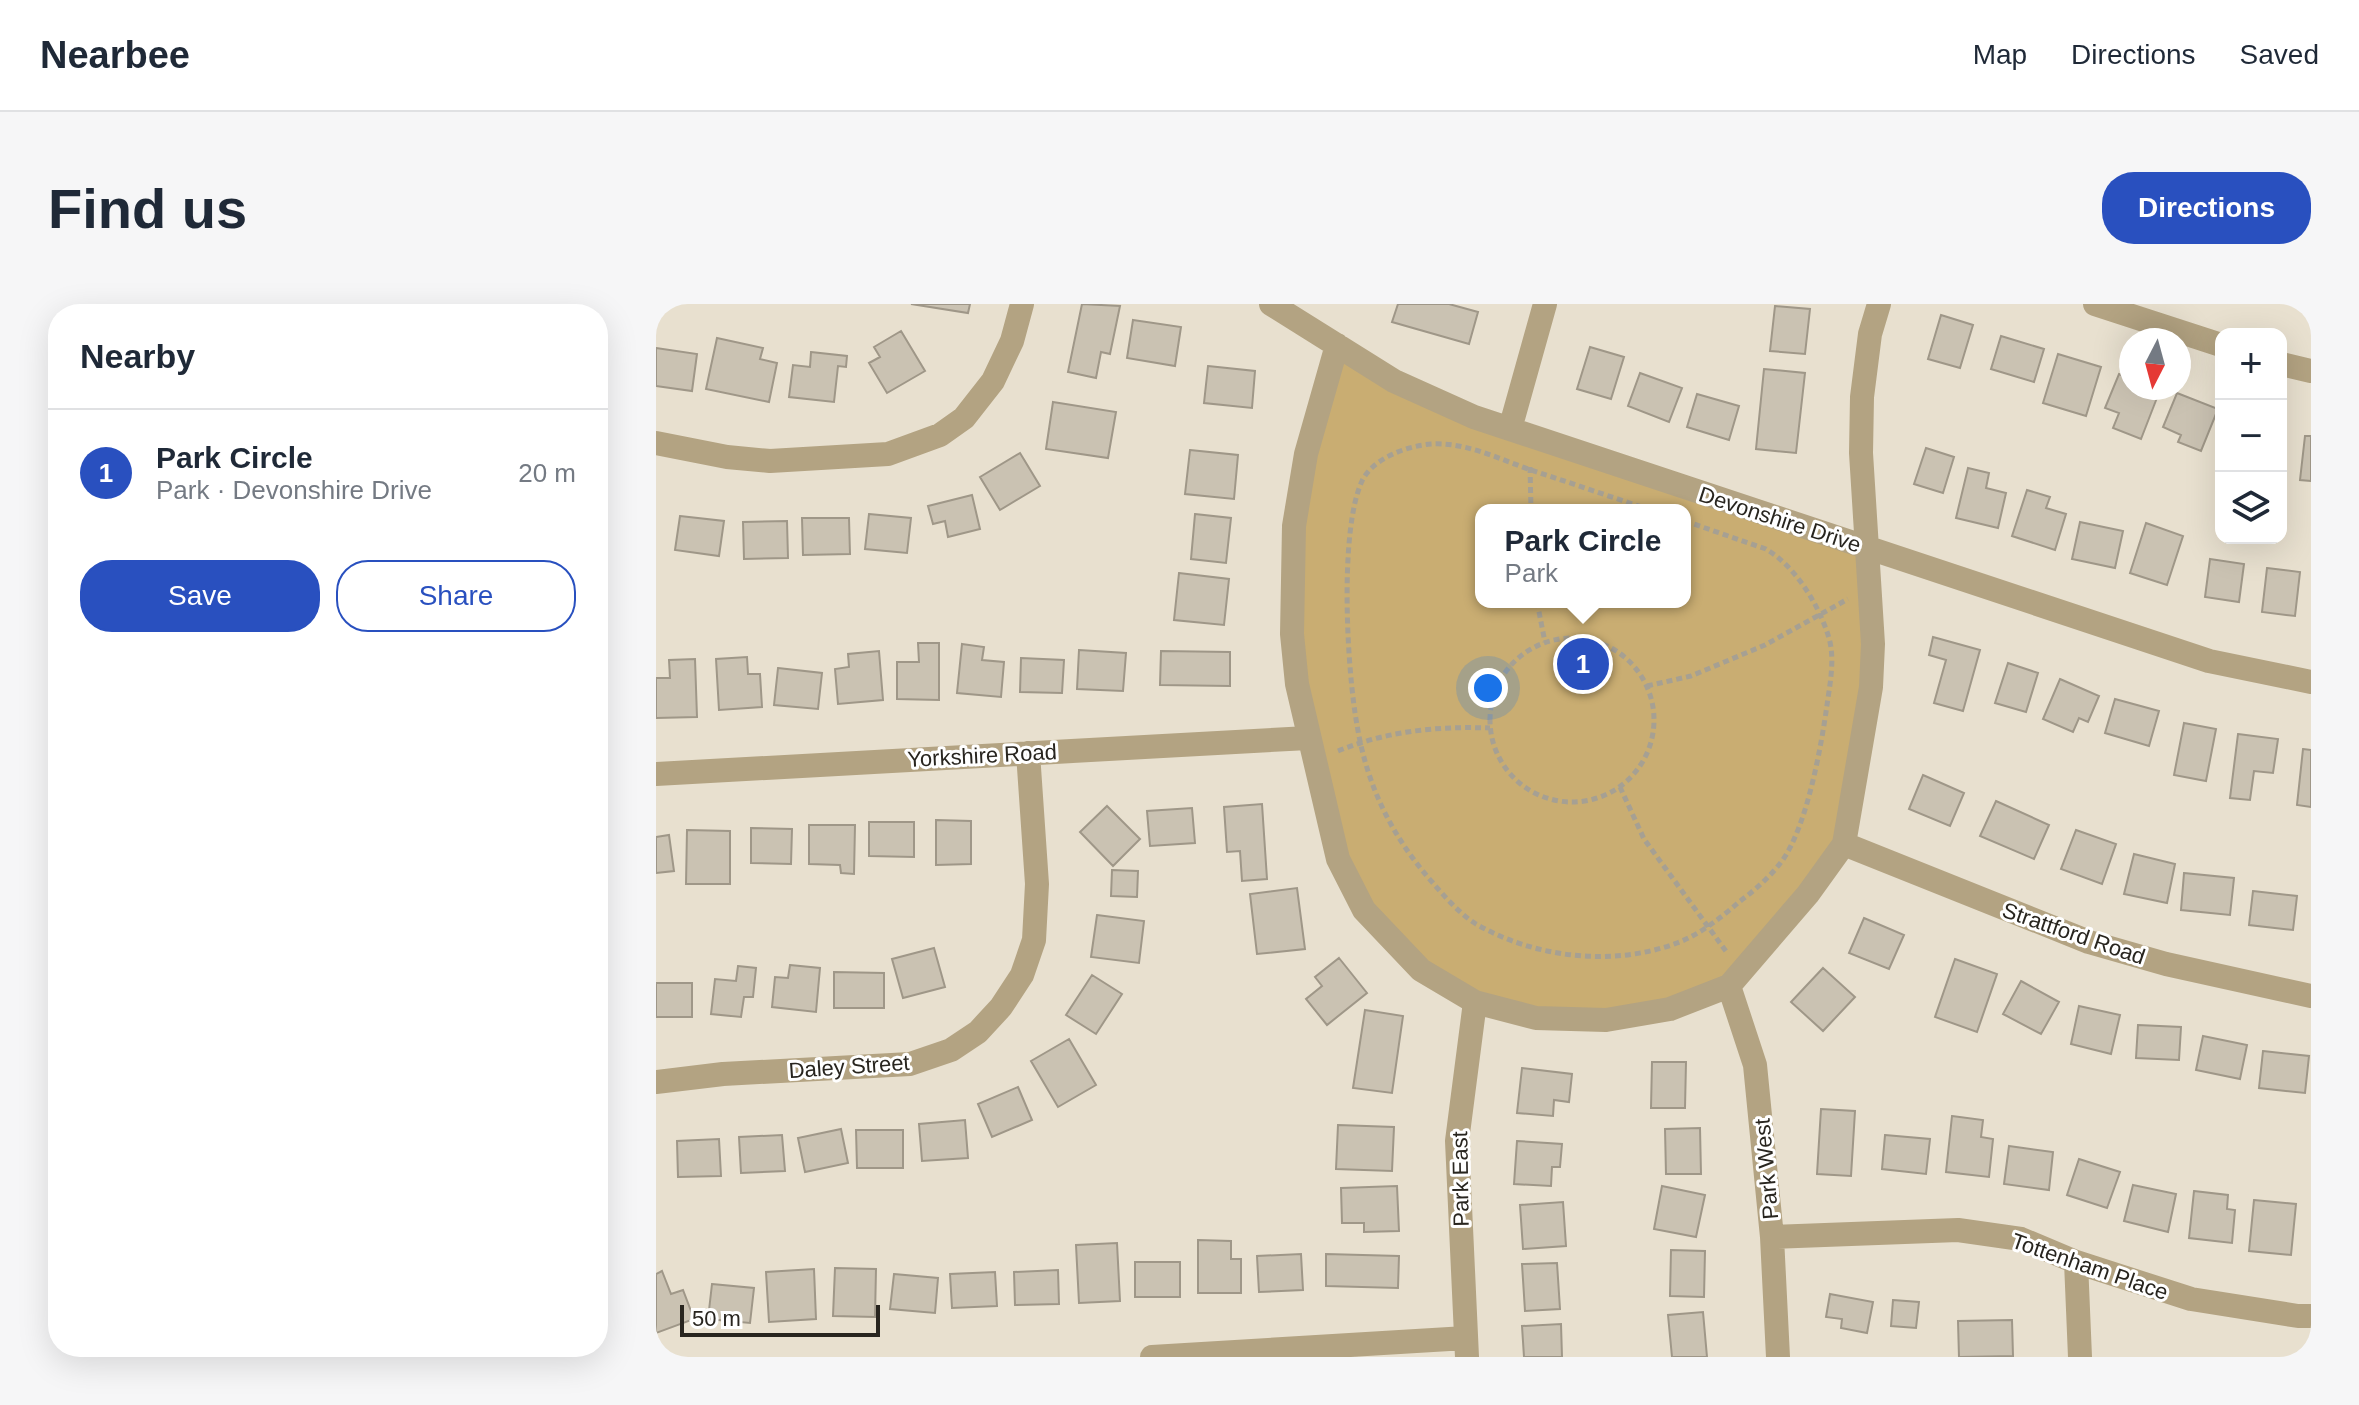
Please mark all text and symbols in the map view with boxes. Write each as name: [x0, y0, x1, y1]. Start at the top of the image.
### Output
text: Nearbee: [40, 34, 190, 76]
text: Map: [1973, 39, 2027, 70]
text: Directions: [2071, 39, 2196, 70]
text: Saved: [2240, 39, 2319, 70]
button: Directions: [2102, 172, 2311, 244]
text: Find us: [48, 177, 247, 240]
north arrow: [2119, 328, 2191, 400]
map controls: [2215, 328, 2287, 544]
button: +: [2215, 328, 2287, 400]
text: Nearby: [80, 337, 195, 375]
button: −: [2215, 400, 2287, 472]
text: Park Circle: [156, 441, 313, 474]
text: 1: [99, 458, 113, 488]
text: 20 m: [518, 458, 576, 488]
button: layers: [2215, 472, 2287, 544]
text: Park · Devonshire Drive: [156, 475, 432, 505]
street label: Devonshire Drive: [1696, 482, 1864, 557]
popup: [1475, 504, 1691, 608]
text: Park Circle: [1505, 524, 1661, 557]
text: Park: [1505, 558, 1558, 588]
button: Save: [80, 560, 320, 632]
button: Share: [336, 560, 576, 632]
pin: 1: [1557, 634, 1609, 694]
your location: [1468, 668, 1508, 708]
street label: Yorkshire Road: [907, 739, 1057, 772]
street label: Strattford Road: [1999, 897, 2148, 970]
street label: Daley Street: [788, 1050, 910, 1083]
street label: Park West: [1750, 1118, 1783, 1220]
street label: Park East: [1447, 1131, 1474, 1227]
street label: Tottenham Place: [2008, 1228, 2171, 1305]
scale bar: [680, 1301, 880, 1337]
text: 50 m: [692, 1306, 741, 1331]

